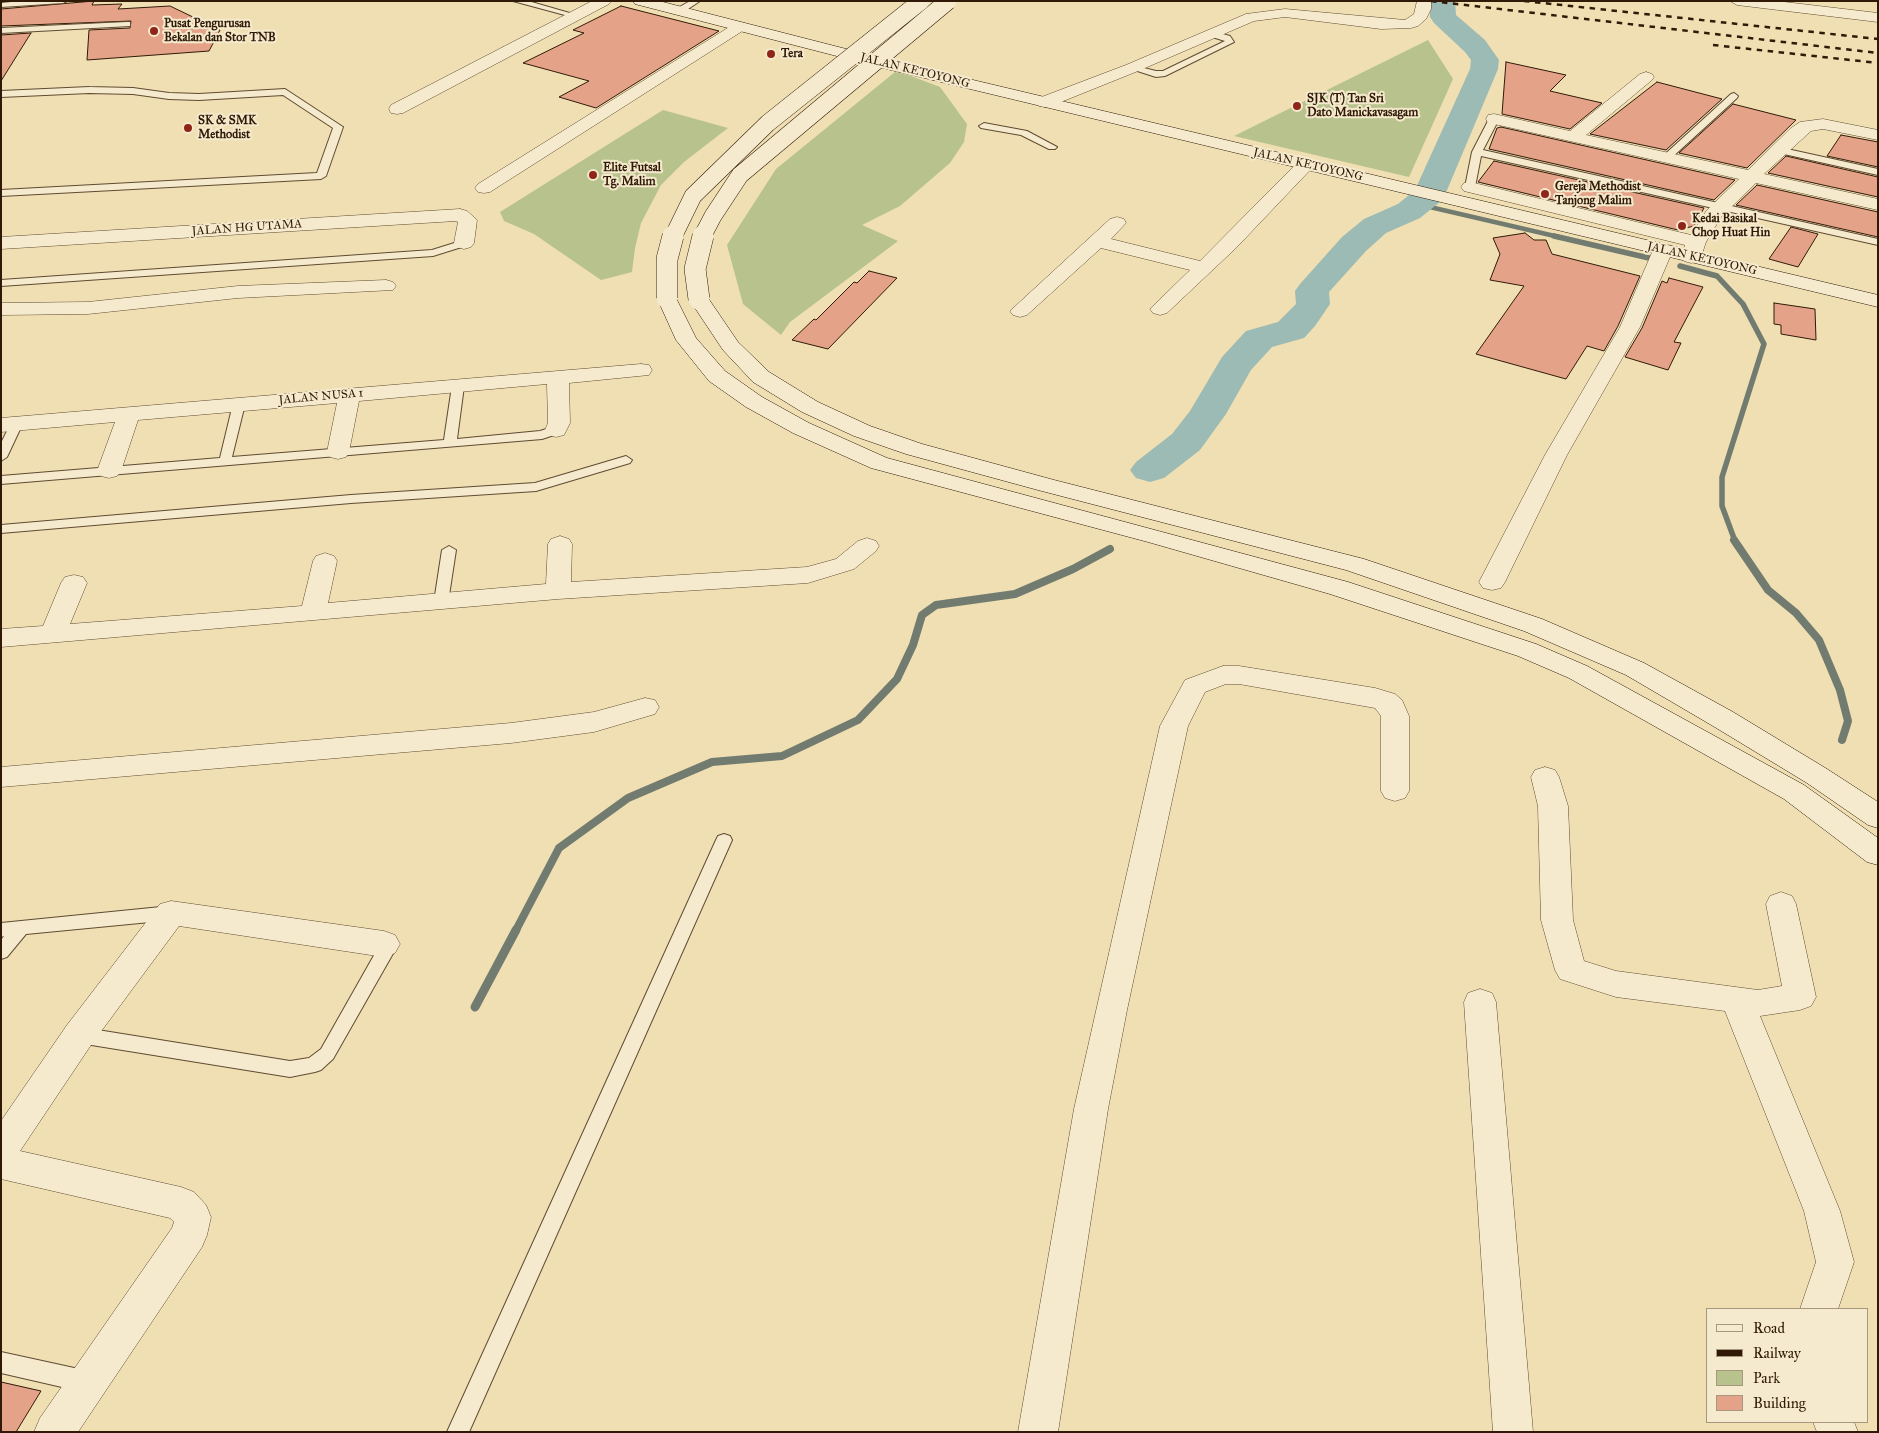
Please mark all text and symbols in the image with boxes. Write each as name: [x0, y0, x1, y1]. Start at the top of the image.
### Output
place label: Pusat Pengurusan Bekalan dan Stor TNB: [164, 17, 276, 45]
marker: Pusat Pengurusan Bekalan dan Stor TNB: [148, 25, 160, 37]
place label: Tera: [781, 47, 803, 61]
marker: Tera: [765, 48, 777, 60]
street label: JALAN KETOYONG: [859, 50, 971, 92]
place label: SJK (T) Tan Sri Dato Manickavasagam: [1307, 92, 1418, 120]
marker: SJK (T) Tan Sri Dato Manickavasagam: [1291, 100, 1303, 112]
place label: SK & SMK Methodist: [198, 114, 257, 142]
marker: SK & SMK Methodist: [182, 122, 194, 134]
street label: JALAN KETOYONG: [1252, 145, 1364, 185]
place label: Elite Futsal Tg. Malim: [603, 161, 661, 189]
marker: Elite Futsal Tg. Malim: [587, 169, 599, 181]
place label: Gereja Methodist Tanjong Malim: [1555, 180, 1641, 208]
marker: Gereja Methodist Tanjong Malim: [1539, 188, 1551, 200]
place label: Kedai Basikal Chop Huat Hin: [1692, 212, 1770, 240]
street label: JALAN HG UTAMA: [191, 217, 303, 239]
marker: Kedai Basikal Chop Huat Hin: [1676, 220, 1688, 232]
street label: JALAN KETOYONG: [1646, 239, 1758, 279]
street label: JALAN NUSA 1: [278, 386, 364, 408]
legend: [1706, 1308, 1869, 1423]
text: Road: [1753, 1319, 1785, 1337]
text: Railway: [1753, 1344, 1801, 1362]
text: Park: [1753, 1369, 1780, 1387]
text: Building: [1753, 1394, 1806, 1412]

